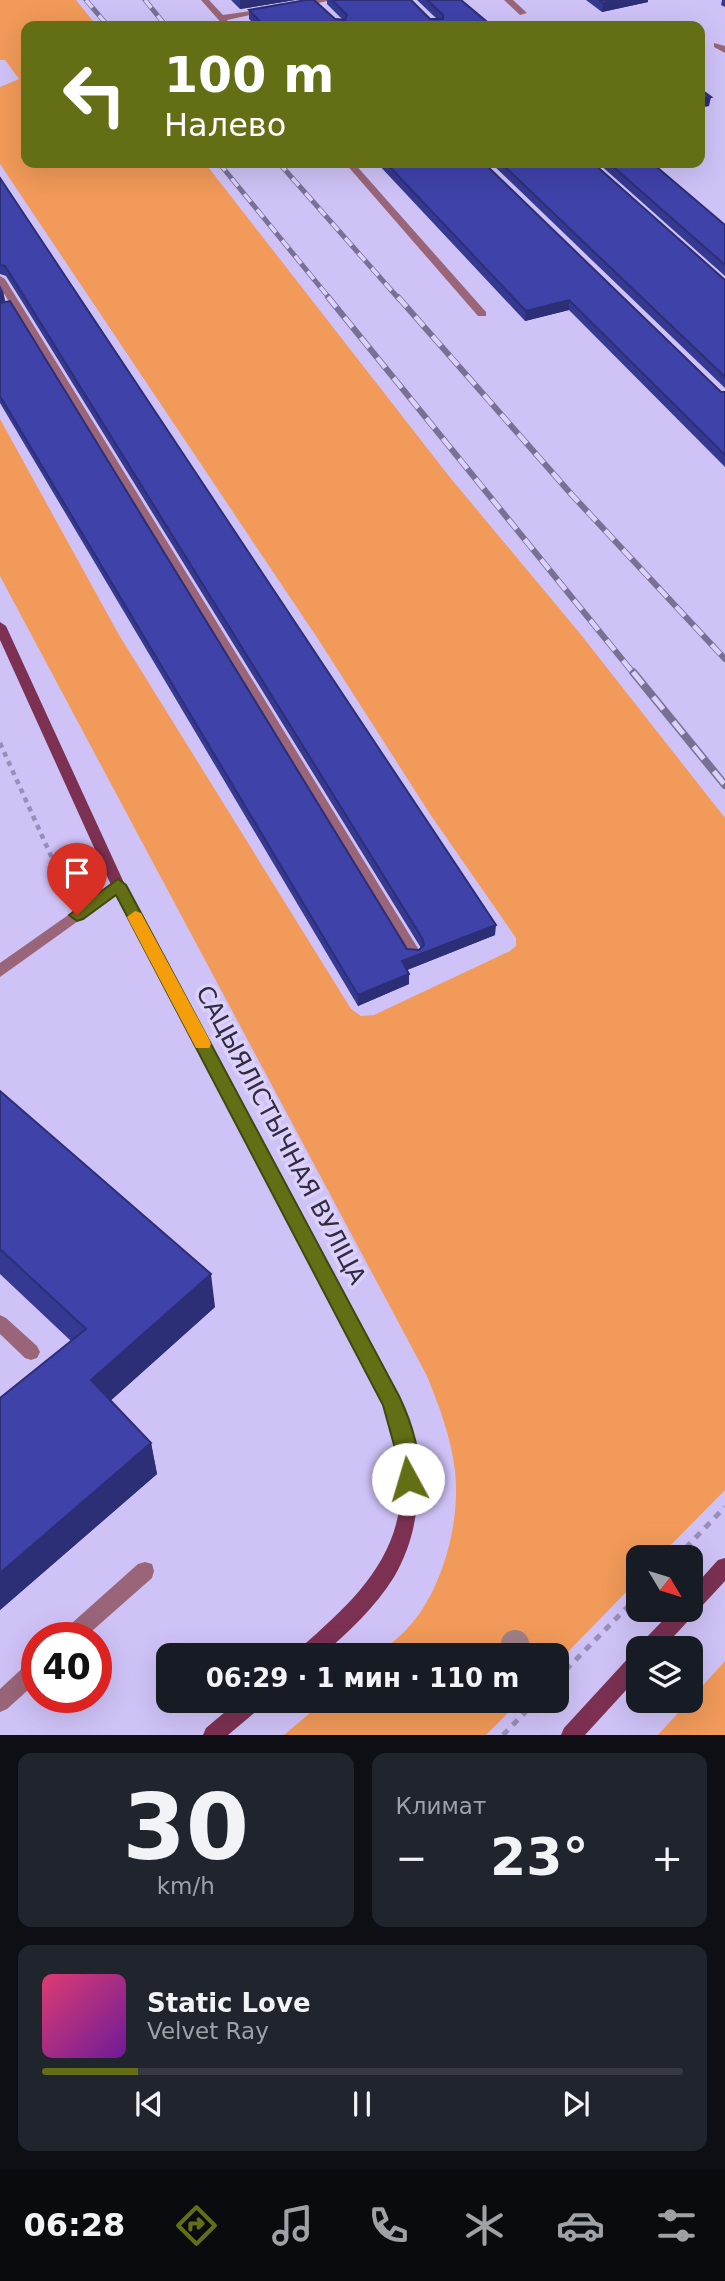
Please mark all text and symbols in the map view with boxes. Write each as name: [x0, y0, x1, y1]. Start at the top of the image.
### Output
text: 100 m: [164, 47, 334, 104]
icon: left: [49, 49, 140, 140]
text: Налево: [164, 106, 286, 144]
pin: [47, 843, 107, 915]
icon: arrive: [58, 854, 96, 892]
street label: САЦЫЯЛІСТЫЧНАЯ ВУЛІЦА: [190, 981, 372, 1289]
position arrow: [371, 1442, 445, 1516]
north arrow: [626, 1545, 704, 1622]
map controls: [626, 1545, 703, 1713]
speed limit sign: 40: [21, 1622, 112, 1713]
button: layers: [626, 1636, 703, 1713]
text: 06:29 · 1 мин · 110 m: [206, 1663, 519, 1693]
text: 30: [122, 1775, 249, 1880]
text: Климат: [396, 1793, 486, 1819]
text: 23°: [490, 1827, 588, 1887]
text: −: [396, 1836, 427, 1880]
text: +: [651, 1836, 683, 1880]
text: km/h: [157, 1873, 215, 1899]
text: Static Love: [147, 1988, 311, 2018]
text: Velvet Ray: [147, 2018, 269, 2044]
icon: previous: [130, 2085, 168, 2123]
icon: pause: [343, 2085, 381, 2123]
icon: next: [557, 2085, 595, 2123]
icon: directions: [172, 2201, 221, 2250]
icon: music: [268, 2201, 317, 2250]
icon: phone: [364, 2201, 413, 2250]
icon: climate: [460, 2201, 509, 2250]
icon: car: [556, 2201, 605, 2250]
icon: filters: [652, 2201, 701, 2250]
text: 06:28: [24, 2206, 125, 2244]

